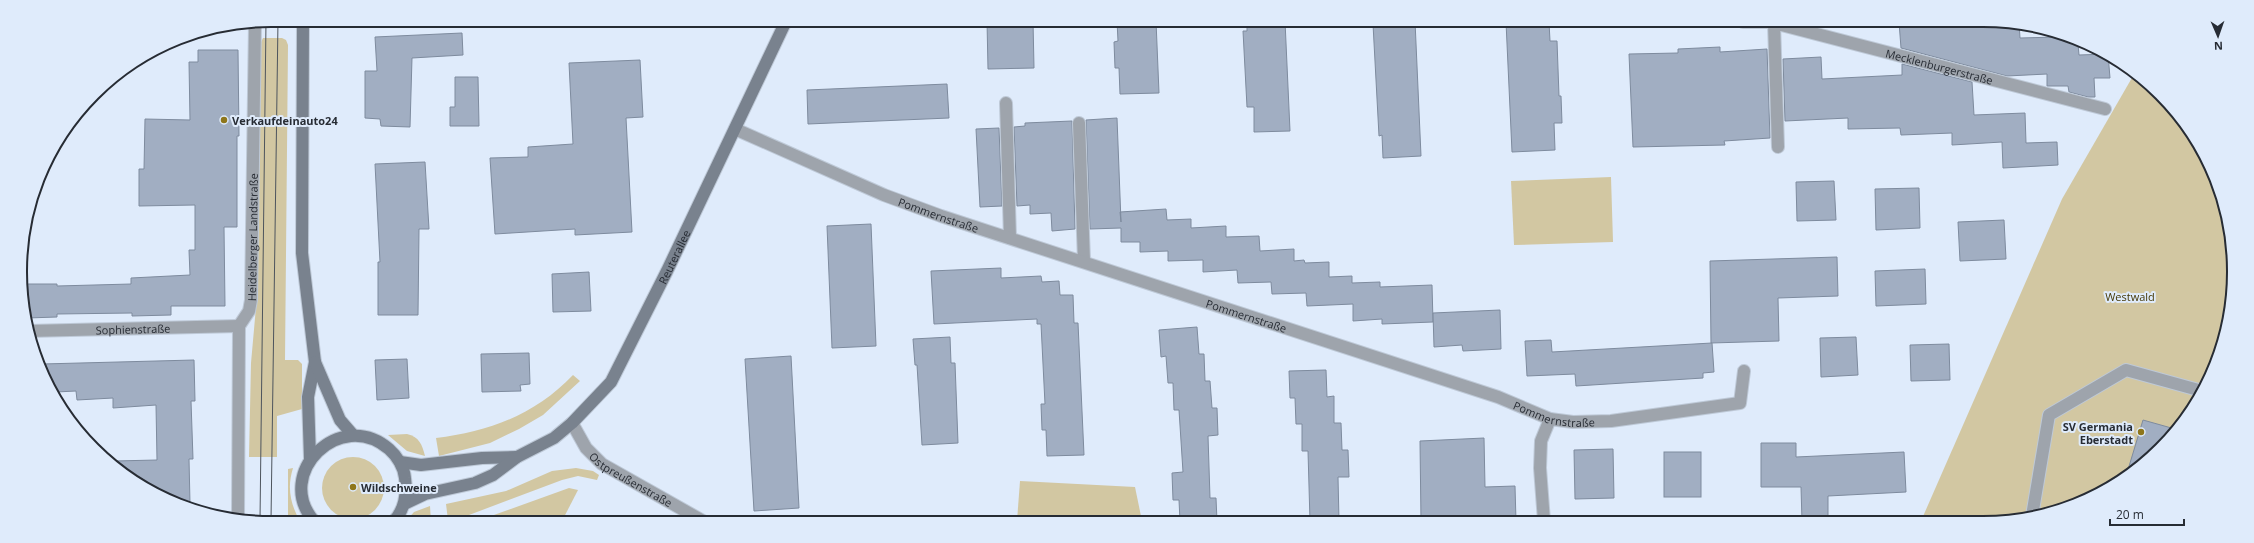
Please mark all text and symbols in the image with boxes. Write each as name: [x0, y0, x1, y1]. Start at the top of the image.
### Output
north arrow: [2198, 16, 2238, 56]
text: N: [2214, 39, 2223, 54]
street label: Mecklenburgerstraße: [1884, 45, 1995, 87]
place label: Verkaufdeinauto24: [232, 113, 338, 128]
marker: Verkaufdeinauto24: [219, 115, 229, 125]
street label: Heidelberger Landstraße: [243, 173, 260, 301]
street label: Pommernstraße: [896, 194, 981, 235]
street label: Reuterallee: [654, 227, 693, 286]
park label: Westwald: [2105, 289, 2155, 304]
street label: Pommernstraße: [1204, 295, 1289, 335]
street label: Sophienstraße: [95, 320, 170, 337]
street label: Pommernstraße: [1511, 397, 1595, 430]
place label: SV Germania Eberstadt: [2063, 419, 2133, 447]
marker: SV Germania Eberstadt: [2136, 427, 2146, 437]
street label: Ostpreußenstraße: [586, 448, 675, 510]
place label: Wildschweine: [361, 480, 437, 495]
marker: Wildschweine: [348, 482, 358, 492]
scale bar: [2110, 501, 2184, 527]
text: 20 m: [2116, 506, 2144, 523]

